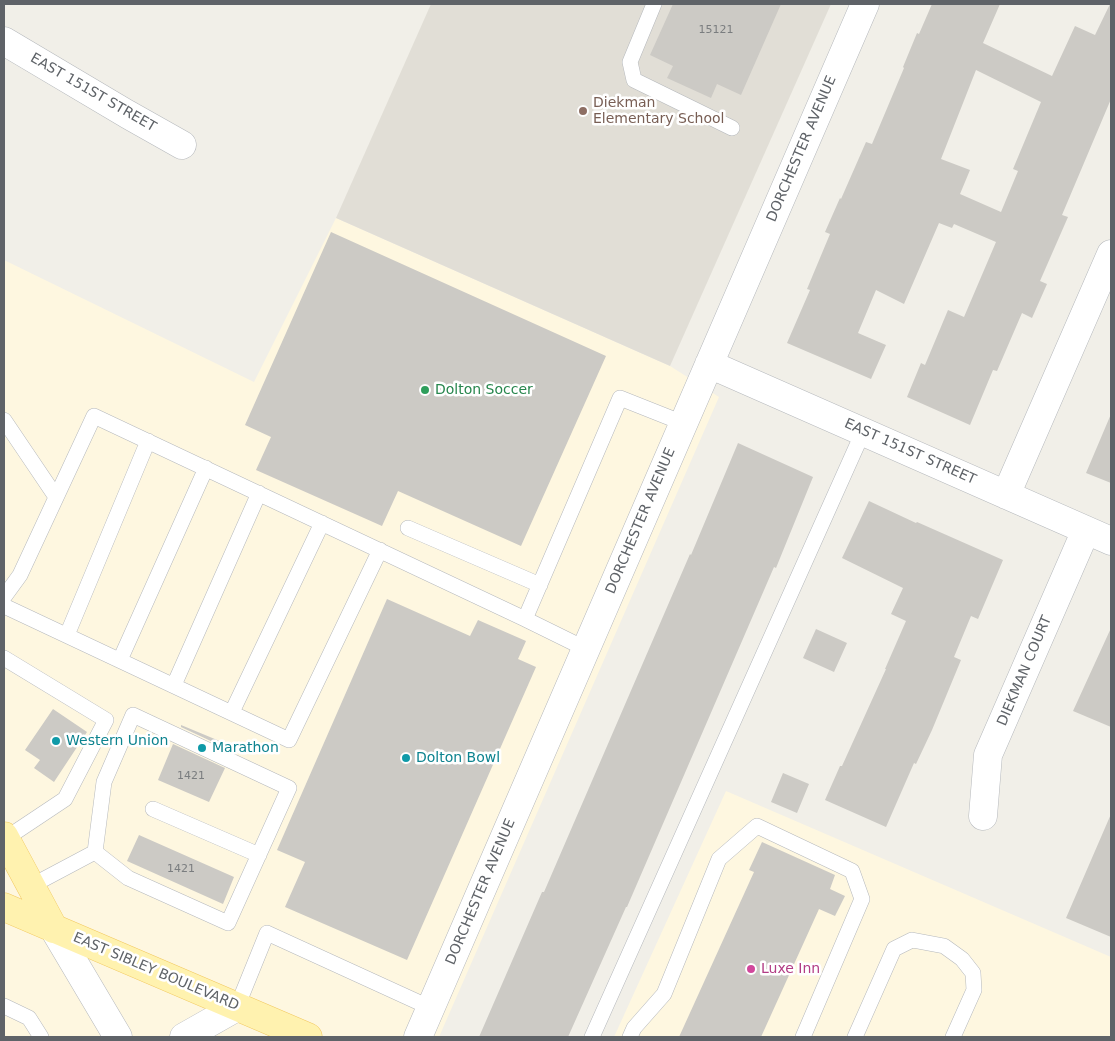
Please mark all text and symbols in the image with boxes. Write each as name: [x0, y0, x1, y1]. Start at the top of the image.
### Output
house number: 15121: [699, 23, 733, 37]
street label: EAST 151ST STREET: [27, 50, 159, 136]
street label: DORCHESTER AVENUE: [764, 73, 840, 225]
place label: Diekman Elementary School: [593, 95, 725, 128]
marker: Diekman Elementary School: [577, 105, 589, 117]
place label: Dolton Soccer: [435, 382, 533, 398]
marker: Dolton Soccer: [419, 384, 431, 396]
street label: EAST 151ST STREET: [842, 415, 978, 489]
street label: DORCHESTER AVENUE: [603, 445, 679, 597]
street label: DIEKMAN COURT: [994, 613, 1056, 729]
place label: Western Union: [66, 733, 168, 749]
marker: Western Union: [50, 735, 62, 747]
place label: Marathon: [212, 740, 279, 756]
marker: Marathon: [196, 742, 208, 754]
place label: Dolton Bowl: [416, 750, 500, 766]
marker: Dolton Bowl: [400, 752, 412, 764]
house number: 1421: [177, 769, 205, 783]
street label: DORCHESTER AVENUE: [443, 816, 519, 968]
house number: 1421: [167, 862, 195, 876]
street label: EAST SIBLEY BOULEVARD: [71, 929, 241, 1015]
place label: Luxe Inn: [761, 961, 820, 977]
marker: Luxe Inn: [745, 963, 757, 975]

